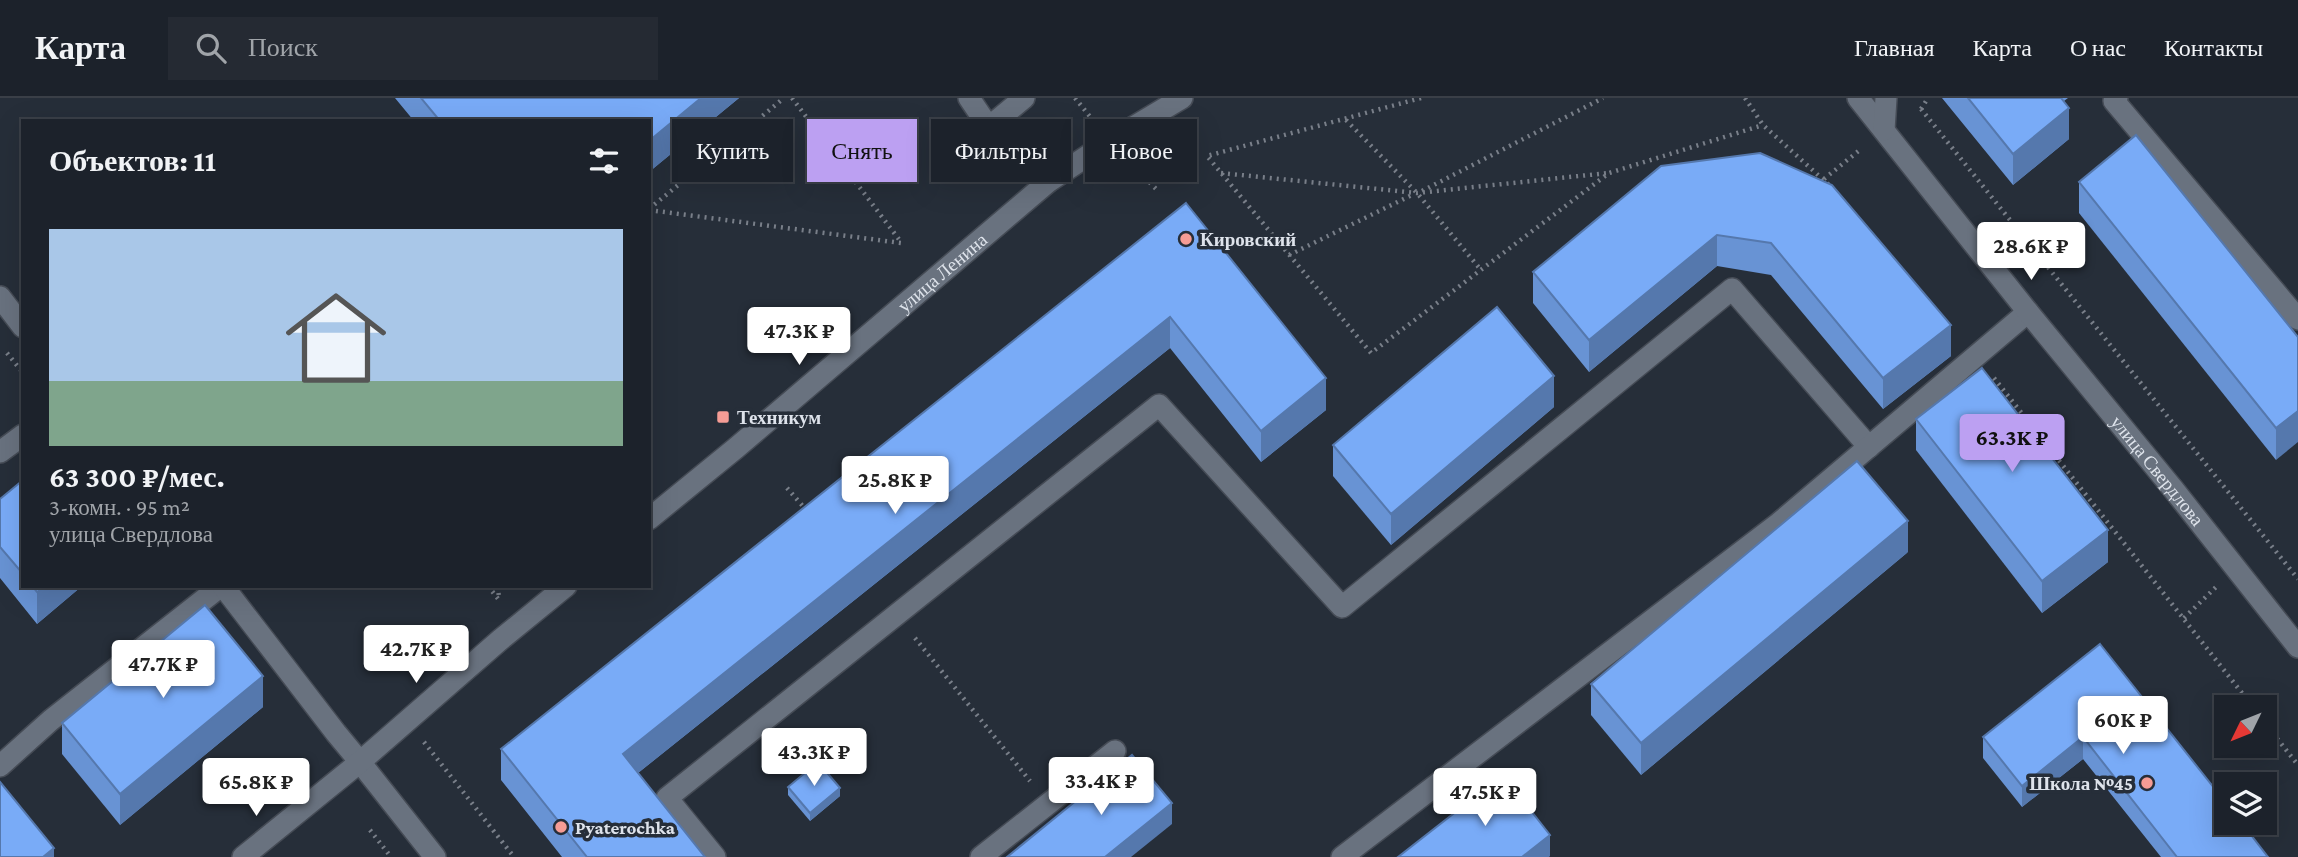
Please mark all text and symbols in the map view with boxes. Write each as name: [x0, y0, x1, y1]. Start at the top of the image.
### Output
search box: [168, 17, 658, 80]
text: Карта: [35, 29, 126, 66]
icon: search: [192, 29, 230, 67]
text: Поиск: [248, 33, 318, 62]
text: Главная: [1854, 34, 1935, 61]
text: Карта: [1973, 34, 2032, 61]
text: О нас: [2070, 34, 2126, 61]
text: Контакты: [2164, 34, 2263, 61]
chip: Купить: [672, 119, 793, 182]
chip: Снять: [807, 119, 917, 182]
chip: Фильтры: [931, 119, 1071, 182]
chip: Новое: [1085, 119, 1197, 182]
icon: filters: [585, 142, 623, 180]
text: Объектов: 11: [49, 144, 216, 177]
pin: 28.6K ₽: [1966, 222, 2096, 282]
street label: улица Ленина: [893, 229, 992, 317]
place label: Кировский: [1200, 229, 1296, 250]
marker: Кировский: [1178, 231, 1194, 247]
text: 28.6K ₽: [1993, 232, 2069, 258]
icon: home: [273, 275, 399, 401]
pin: 47.3K ₽: [734, 308, 864, 367]
text: 47.3K ₽: [763, 317, 835, 343]
place label: Техникум: [737, 407, 821, 428]
marker: Техникум: [715, 409, 731, 425]
street label: улица Свердлова: [2106, 412, 2208, 530]
pin: 63.3K ₽: [1947, 414, 2077, 474]
text: 63.3K ₽: [1976, 424, 2048, 450]
pin: 25.8K ₽: [830, 456, 960, 516]
text: 63 300 ₽/мес.: [49, 460, 225, 493]
text: 25.8K ₽: [858, 466, 932, 492]
text: 3-комн. · 95 m²: [49, 494, 190, 520]
text: улица Свердлова: [49, 521, 213, 547]
pin: 42.7K ₽: [351, 626, 481, 685]
text: 42.7K ₽: [380, 635, 452, 661]
pin: 47.7K ₽: [98, 640, 228, 700]
text: 47.7K ₽: [128, 650, 198, 676]
north arrow: [2214, 695, 2277, 758]
map controls: [2214, 695, 2277, 835]
pin: 60K ₽: [2074, 696, 2172, 756]
text: 60K ₽: [2094, 706, 2152, 732]
pin: 43.3K ₽: [749, 728, 879, 788]
text: 43.3K ₽: [778, 738, 850, 764]
pin: 65.8K ₽: [191, 758, 321, 818]
pin: 33.4K ₽: [1036, 758, 1166, 817]
text: 33.4K ₽: [1065, 767, 1137, 793]
text: 65.8K ₽: [218, 768, 294, 794]
pin: 47.5K ₽: [1420, 768, 1550, 828]
button: layers: [2214, 772, 2277, 835]
place label: Школа №45: [2029, 773, 2133, 794]
marker: Школа №45: [2139, 775, 2155, 791]
text: 47.5K ₽: [1449, 778, 1521, 804]
place label: Pyaterochka: [575, 817, 676, 838]
marker: Pyaterochka: [553, 819, 569, 835]

